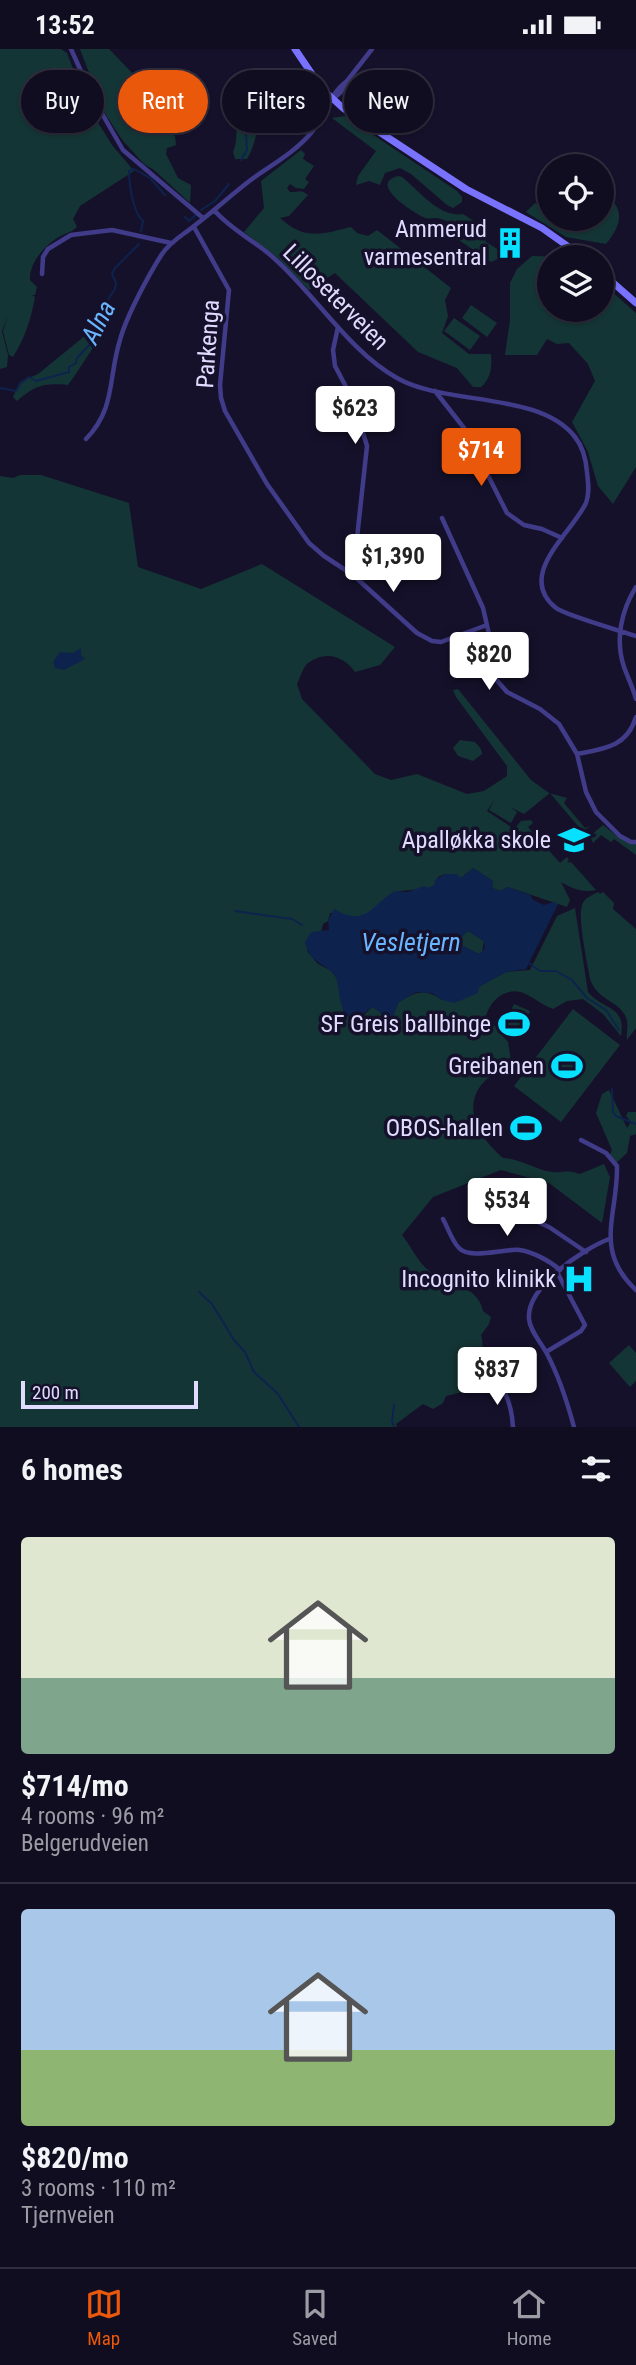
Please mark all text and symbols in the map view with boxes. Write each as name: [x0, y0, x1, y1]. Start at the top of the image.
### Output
text: 13:52: [35, 10, 95, 40]
chip: Buy: [21, 70, 104, 133]
chip: Rent: [118, 70, 208, 133]
chip: Filters: [222, 70, 330, 133]
chip: New: [344, 70, 433, 133]
map controls: [537, 154, 614, 322]
button: locate: [537, 154, 614, 231]
place label: Ammerud varmesentral: [364, 215, 487, 271]
building icon: Ammerud varmesentral: [493, 226, 527, 260]
street label: Lilloseterveien: [277, 238, 395, 356]
button: layers: [537, 245, 614, 322]
water label: Alna: [74, 295, 121, 350]
street label: Parkenga: [191, 299, 225, 389]
pin: $623: [314, 387, 396, 446]
text: $623: [332, 395, 378, 422]
pin: $714: [440, 429, 522, 488]
text: $714: [458, 437, 504, 464]
pin: $1,390: [336, 535, 450, 594]
text: $1,390: [361, 543, 425, 570]
pin: $820: [448, 633, 530, 692]
text: $820: [466, 641, 512, 668]
school or university icon: Apalløkka skole: [557, 823, 591, 857]
place label: Apalløkka skole: [402, 826, 551, 854]
water label: Vesletjern: [361, 927, 461, 957]
sports icon: SF Greis ballbinge: [497, 1007, 531, 1041]
place label: SF Greis ballbinge: [321, 1010, 491, 1038]
sports icon: Greibanen: [550, 1049, 584, 1083]
place label: Greibanen: [448, 1052, 544, 1080]
sports icon: OBOS-hallen: [509, 1111, 543, 1145]
place label: OBOS-hallen: [386, 1114, 503, 1142]
pin: $534: [466, 1179, 548, 1238]
text: $534: [484, 1187, 530, 1214]
hospital icon: Incognito klinikk: [562, 1262, 596, 1296]
place label: Incognito klinikk: [401, 1265, 556, 1293]
pin: $837: [456, 1347, 538, 1407]
text: $837: [474, 1356, 520, 1383]
scale bar: [21, 1378, 198, 1410]
text: 200 m: [32, 1381, 79, 1404]
icon: filters: [577, 1450, 615, 1488]
text: 6 homes: [21, 1452, 123, 1487]
icon: home: [255, 1582, 381, 1708]
text: $714/mo: [21, 1768, 129, 1803]
text: 4 rooms · 96 m²: [21, 1803, 164, 1830]
text: Belgerudveien: [21, 1830, 149, 1857]
icon: home: [255, 1954, 381, 2080]
text: $820/mo: [21, 2140, 129, 2175]
text: 3 rooms · 110 m²: [21, 2175, 176, 2202]
text: Tjernveien: [21, 2202, 115, 2229]
tab: Map: [85, 2285, 123, 2350]
tab: Saved: [292, 2285, 337, 2350]
tab: Home: [507, 2285, 551, 2350]

